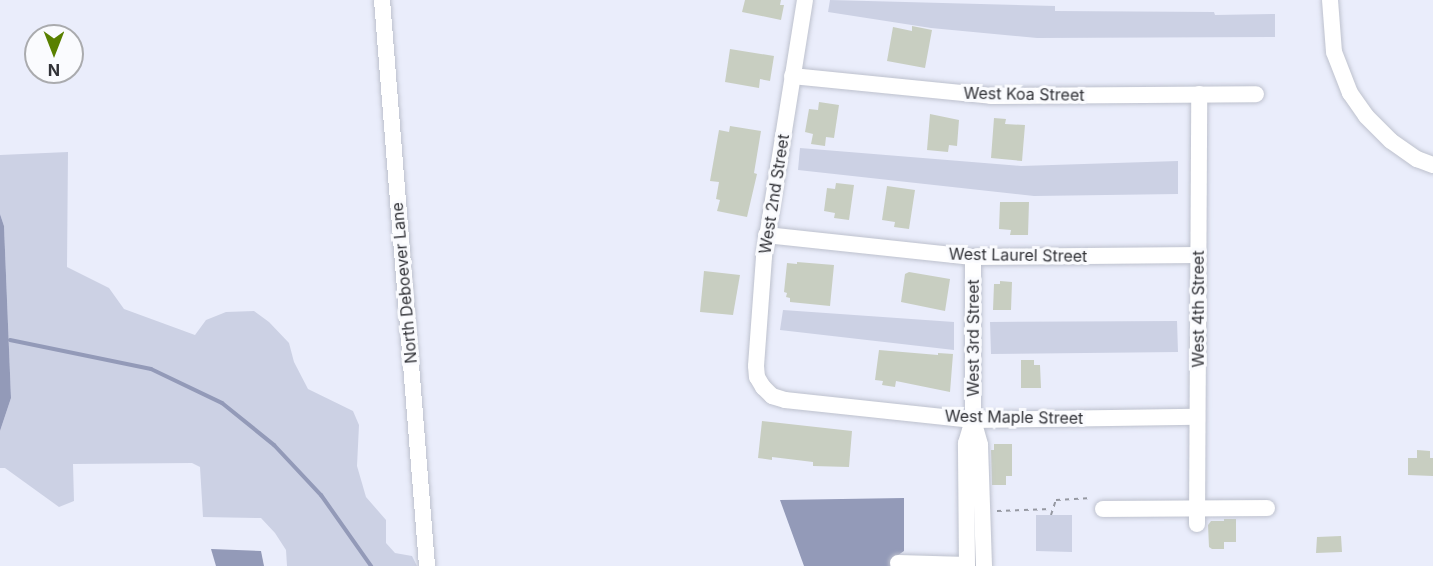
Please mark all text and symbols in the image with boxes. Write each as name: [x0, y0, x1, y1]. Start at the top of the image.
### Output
north arrow: [24, 24, 84, 84]
text: N: [48, 60, 60, 80]
street label: West Koa Street: [963, 83, 1085, 105]
street label: West 2nd Street: [755, 133, 793, 255]
street label: North Deboever Lane: [387, 202, 421, 364]
street label: West Laurel Street: [949, 244, 1087, 266]
street label: West 4th Street: [1188, 250, 1208, 368]
street label: West 3rd Street: [963, 279, 983, 397]
street label: West Maple Street: [945, 406, 1083, 428]

